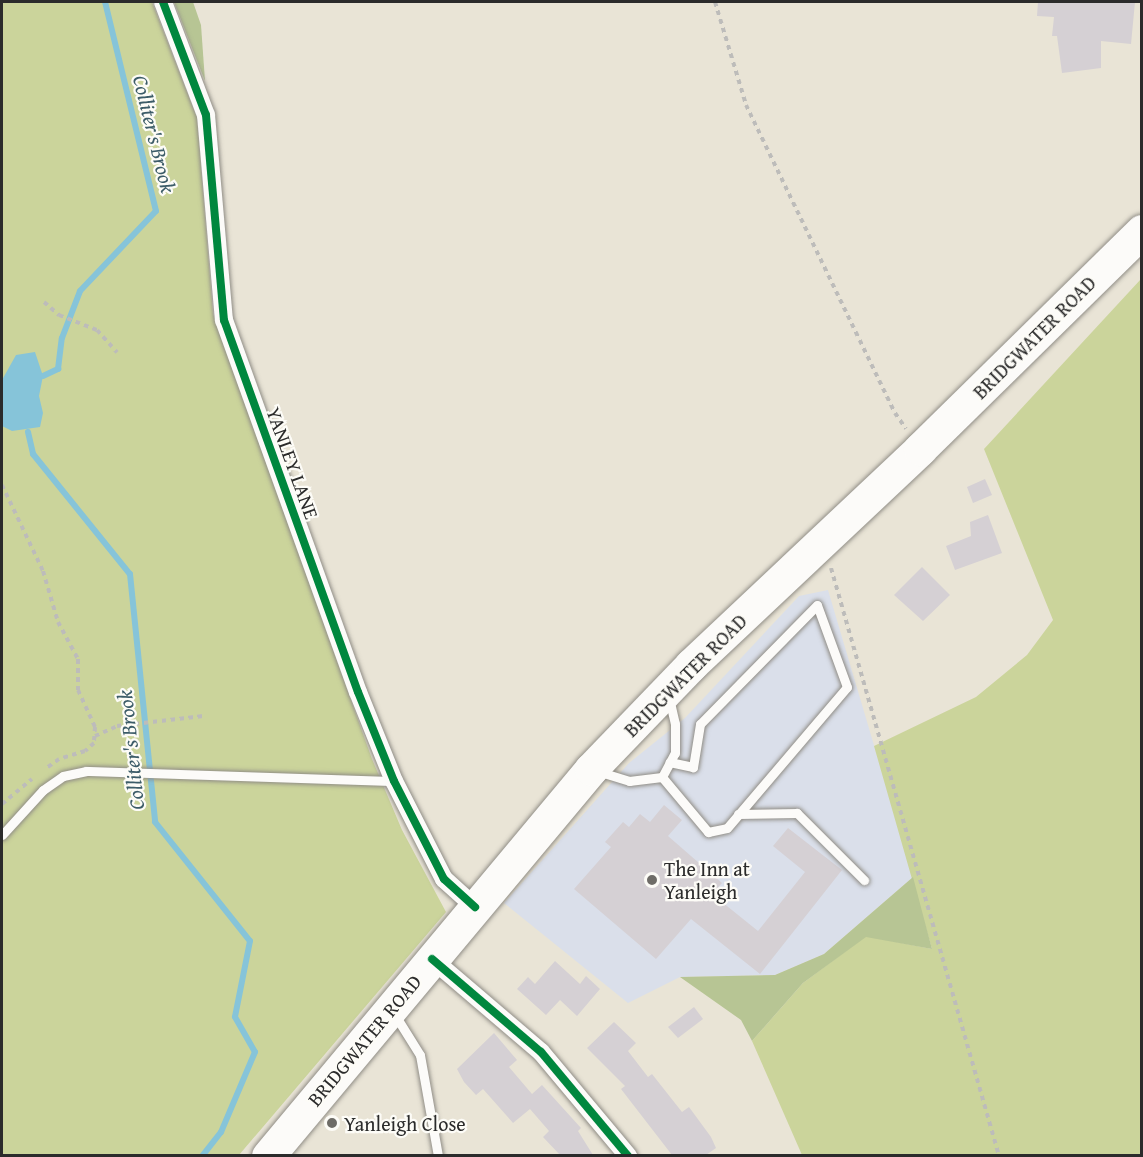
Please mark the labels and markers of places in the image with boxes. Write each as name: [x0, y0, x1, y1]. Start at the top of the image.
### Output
place label: The Inn at Yanleigh: [664, 856, 750, 903]
marker: The Inn at Yanleigh: [645, 873, 659, 887]
place label: Yanleigh Close: [344, 1111, 466, 1135]
marker: Yanleigh Close: [325, 1116, 339, 1130]

